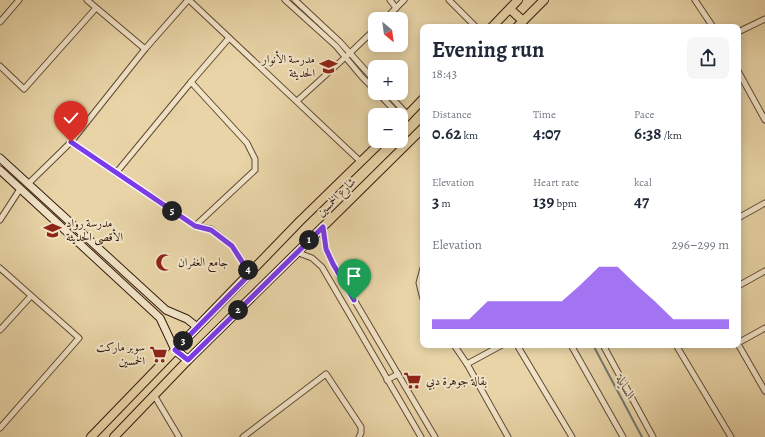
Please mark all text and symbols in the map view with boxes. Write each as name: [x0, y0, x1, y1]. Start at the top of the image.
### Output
north arrow: [368, 12, 408, 52]
map controls: [368, 12, 408, 148]
text: Evening run: [432, 35, 544, 65]
button: share: [687, 37, 729, 79]
place label: مدرسة الأنوار الحديثة: [261, 50, 315, 81]
school or university icon: مدرسة الأنوار الحديثة: [318, 56, 338, 76]
button: +: [368, 60, 408, 100]
text: 18:43: [432, 65, 457, 82]
pin: [54, 101, 88, 142]
icon: check: [60, 107, 82, 129]
text: Distance: [432, 107, 471, 122]
text: Time: [533, 107, 556, 122]
text: Pace: [634, 107, 654, 122]
button: −: [368, 108, 408, 148]
text: 0.62: [432, 122, 461, 145]
text: 4:07: [533, 122, 561, 145]
text: 6:38: [634, 122, 661, 145]
text: km: [461, 128, 478, 143]
text: /km: [661, 128, 682, 143]
street label: شارع الخمسين: [313, 174, 361, 222]
text: Elevation: [432, 175, 474, 190]
text: Heart rate: [533, 175, 579, 190]
text: kcal: [634, 175, 652, 190]
text: 3: [432, 190, 439, 213]
text: 139: [533, 190, 554, 213]
text: 47: [634, 190, 649, 213]
text: m: [439, 196, 451, 211]
text: bpm: [554, 196, 577, 211]
pin: 5: [162, 201, 182, 221]
text: 5: [170, 203, 174, 218]
place label: مدرسة رواد الأقصى الحديثة: [66, 215, 123, 246]
school or university icon: مدرسة رواد الأقصى الحديثة: [43, 220, 63, 240]
pin: 1: [299, 230, 319, 250]
text: 1: [307, 232, 311, 247]
text: Elevation: [432, 236, 482, 253]
text: 296–299 m: [672, 236, 729, 253]
mosque icon: جامع الغفران: [155, 252, 175, 272]
place label: جامع الغفران: [178, 254, 228, 273]
pin: [337, 259, 371, 300]
pin: 4: [238, 260, 258, 280]
text: 4: [245, 262, 251, 277]
icon: arrive: [343, 265, 365, 287]
pin: 2: [228, 300, 248, 320]
text: 2: [235, 302, 241, 317]
pin: 3: [173, 331, 193, 351]
text: 3: [181, 333, 185, 348]
place label: سوبر ماركت الخمسين: [96, 339, 145, 369]
supermarket icon: سوبر ماركت الخمسين: [148, 344, 168, 364]
water label: السايلة: [612, 370, 640, 402]
supermarket icon: بقالة جوهرة دبي: [403, 371, 423, 391]
place label: بقالة جوهرة دبي: [426, 373, 487, 391]

